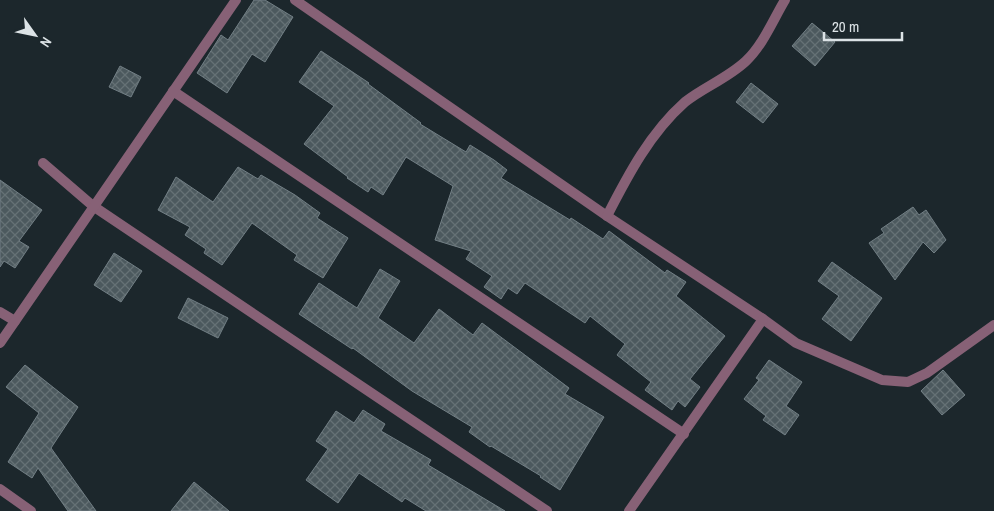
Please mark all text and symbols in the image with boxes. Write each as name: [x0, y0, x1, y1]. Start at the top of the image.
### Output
north arrow: [10, 10, 60, 60]
scale bar: [824, 10, 902, 42]
text: 20 m: [832, 16, 859, 37]
text: N: [36, 34, 56, 50]

